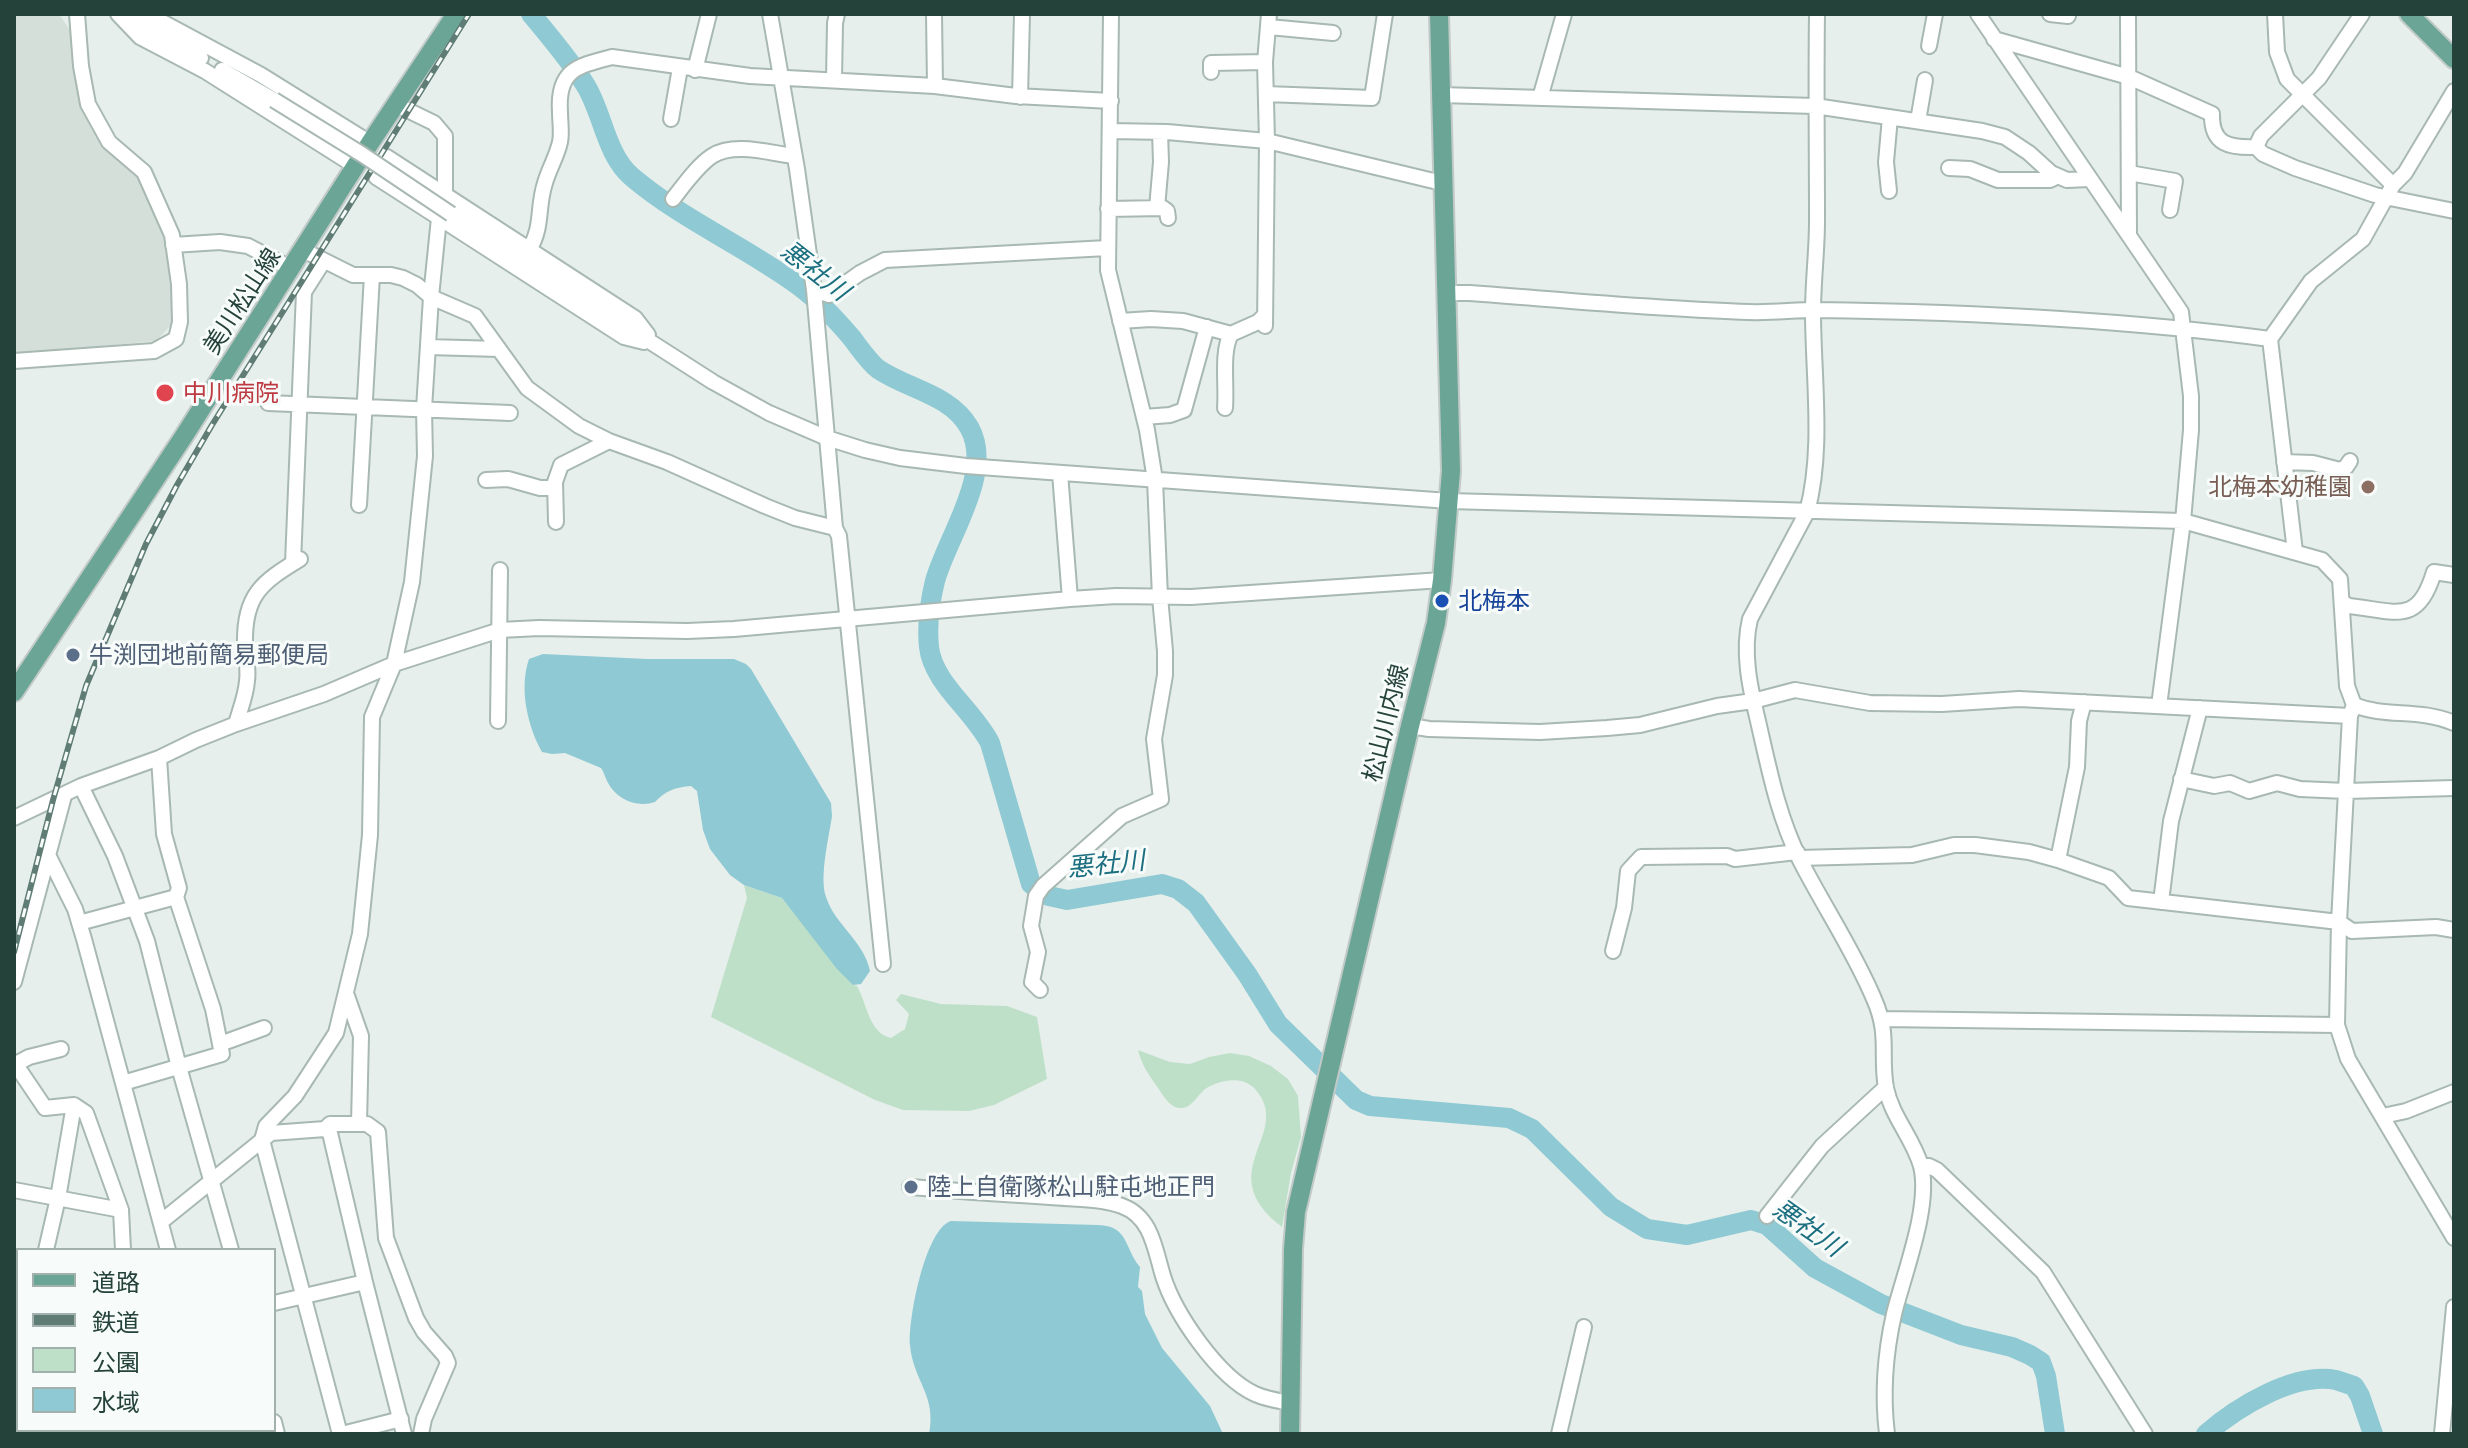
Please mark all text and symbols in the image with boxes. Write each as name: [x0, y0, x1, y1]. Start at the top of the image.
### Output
water label: 悪社川: [775, 235, 855, 307]
street label: 美川松山線: [197, 243, 287, 359]
place label: 中川病院: [183, 379, 279, 407]
marker: 中川病院: [154, 382, 176, 404]
place label: 北梅本幼稚園: [2208, 473, 2352, 501]
marker: 北梅本幼稚園: [2359, 478, 2377, 496]
place label: 北梅本: [1458, 587, 1530, 615]
marker: 北梅本: [1433, 592, 1451, 610]
place label: 牛渕団地前簡易郵便局: [89, 641, 329, 669]
marker: 牛渕団地前簡易郵便局: [64, 646, 82, 664]
street label: 松山川内線: [1358, 661, 1414, 785]
water label: 悪社川: [1066, 844, 1146, 884]
place label: 陸上自衛隊松山駐屯地正門: [927, 1173, 1215, 1201]
marker: 陸上自衛隊松山駐屯地正門: [902, 1178, 920, 1196]
water label: 悪社川: [1767, 1193, 1849, 1263]
legend: [16, 1248, 276, 1432]
text: 道路: [92, 1269, 140, 1296]
text: 鉄道: [92, 1309, 140, 1336]
text: 公園: [92, 1349, 140, 1376]
text: 水域: [92, 1389, 140, 1416]

